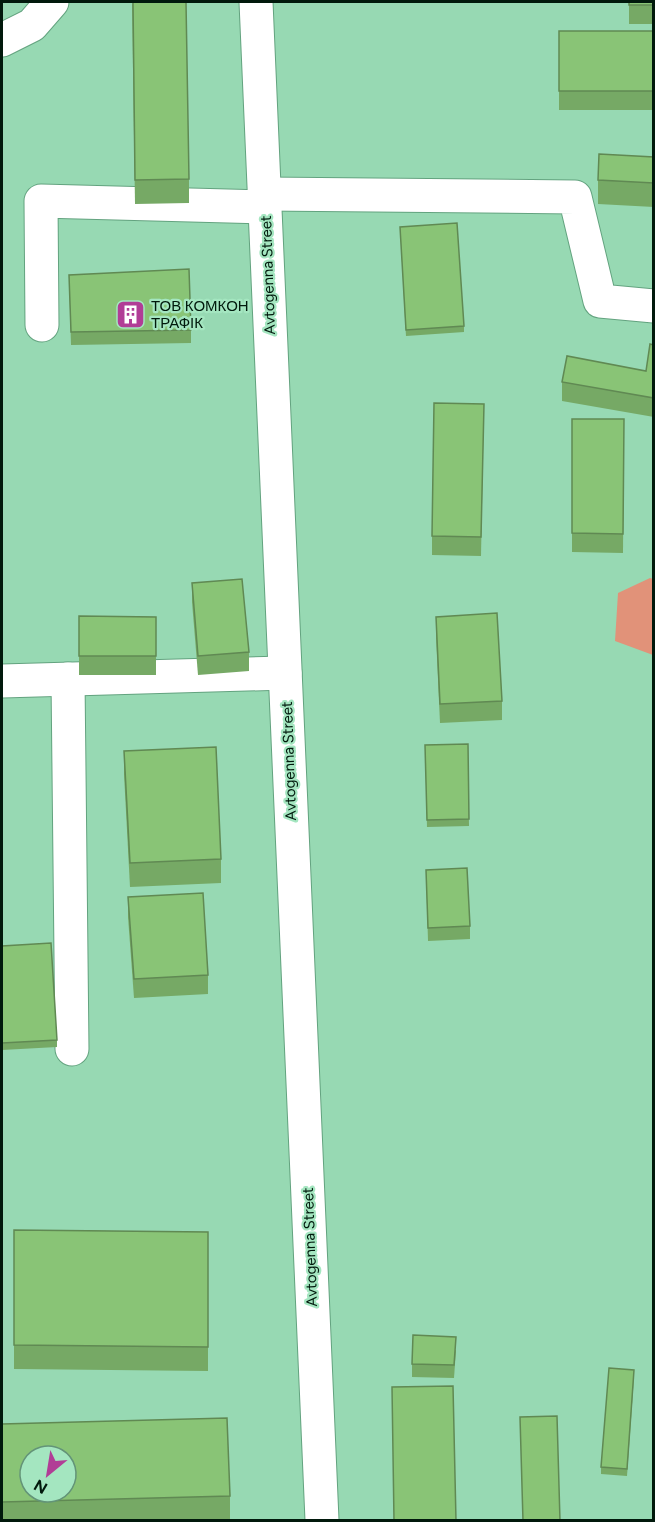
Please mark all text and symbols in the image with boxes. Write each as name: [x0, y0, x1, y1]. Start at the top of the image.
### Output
street label: Avtogenna Street: [257, 215, 279, 335]
place label: ТОВ КОМКОН ТРАФІК: [151, 297, 249, 332]
building icon: ТОВ КОМКОН ТРАФІК: [114, 299, 146, 331]
street label: Avtogenna Street: [278, 701, 300, 821]
street label: Avtogenna Street: [299, 1187, 321, 1307]
north arrow: [18, 1444, 78, 1504]
text: N: [31, 1475, 51, 1498]

